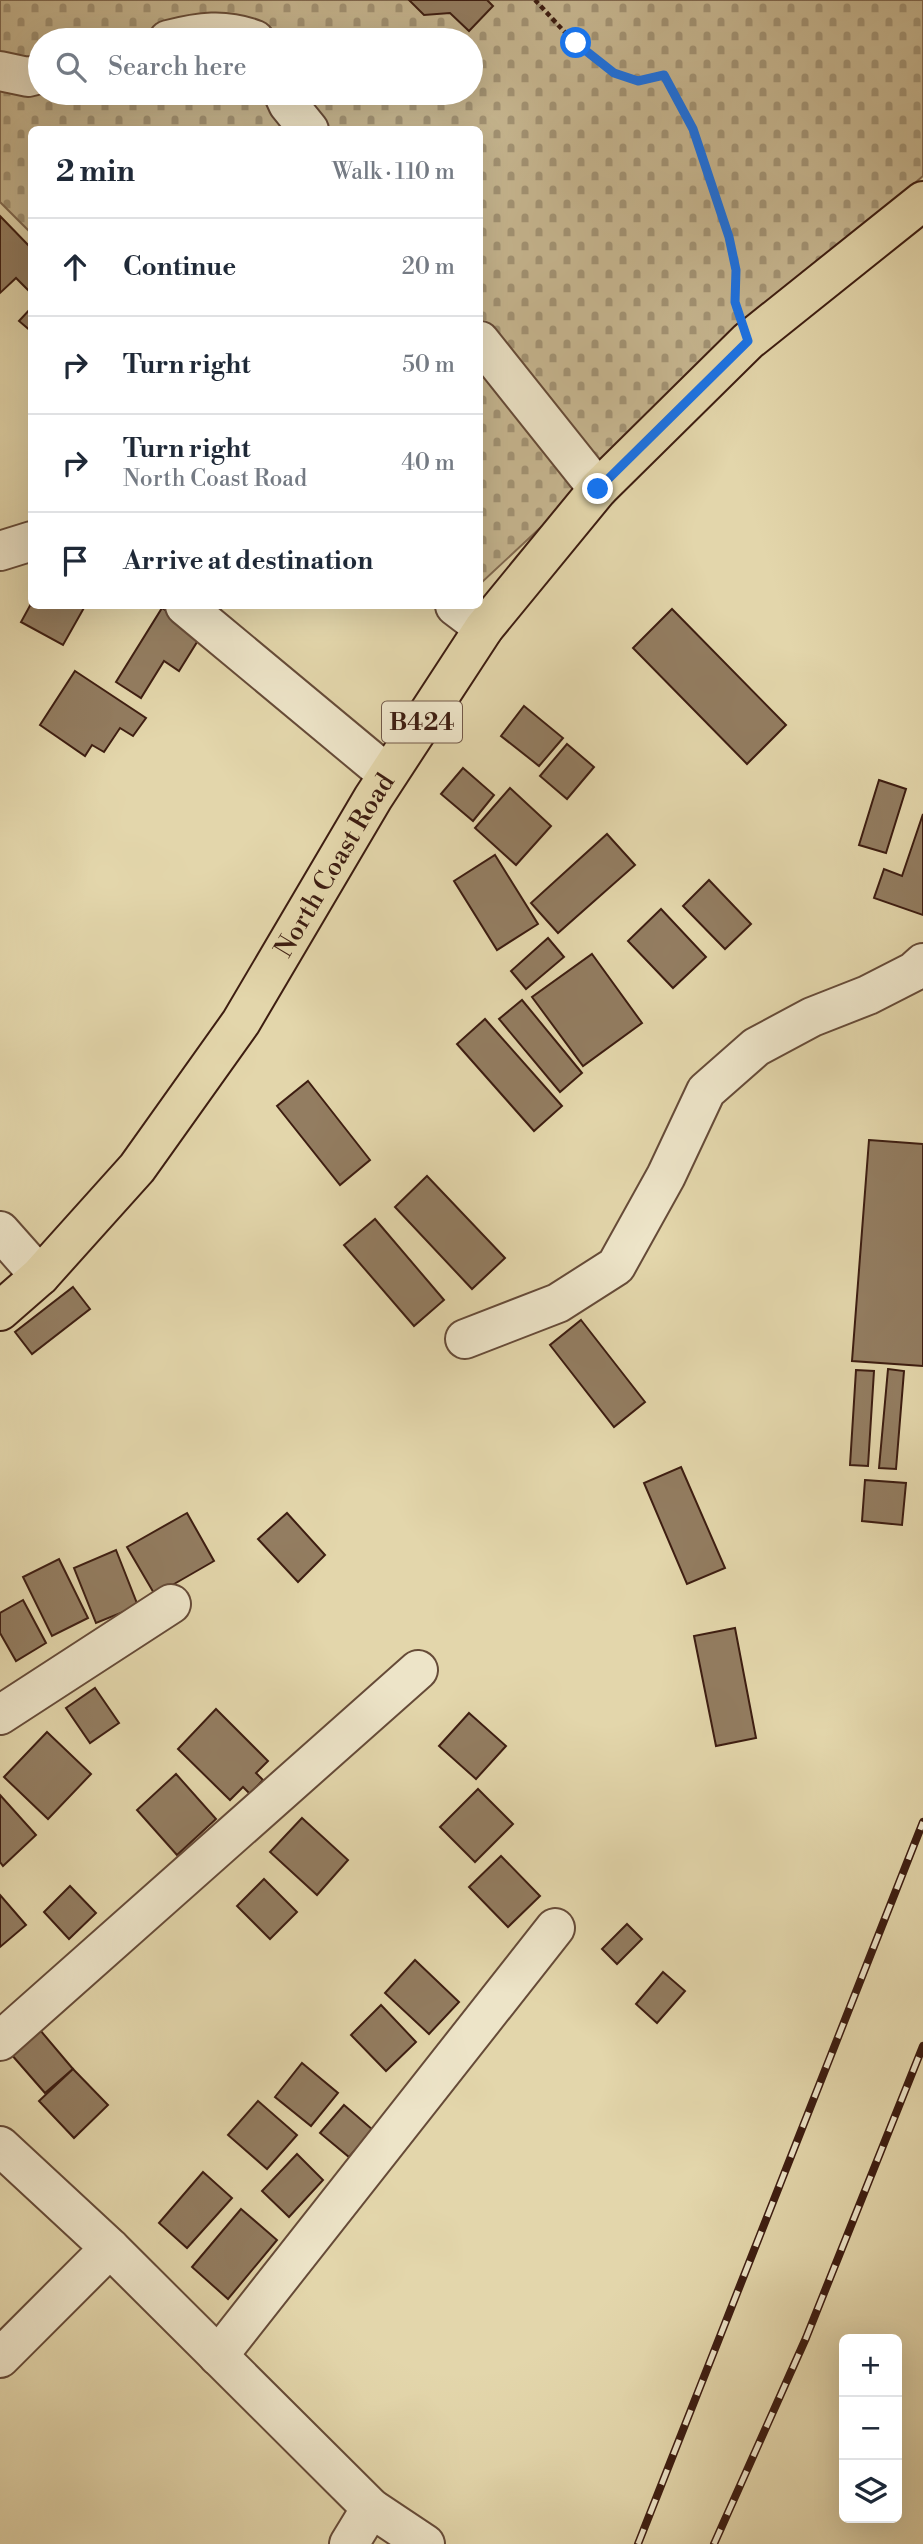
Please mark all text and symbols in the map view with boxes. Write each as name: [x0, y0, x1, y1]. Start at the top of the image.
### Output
route start: [560, 27, 591, 58]
search box: [28, 28, 483, 105]
icon: search: [52, 48, 90, 86]
text: Search here: [108, 51, 247, 83]
text: 2 min: [56, 153, 135, 191]
text: Walk · 110 m: [332, 158, 455, 186]
icon: ahead: [56, 248, 94, 286]
text: Continue: [123, 251, 236, 283]
text: 20 m: [402, 253, 455, 281]
icon: right: [56, 346, 94, 384]
text: Turn right: [123, 349, 251, 381]
text: 50 m: [402, 351, 455, 379]
text: Turn right: [123, 433, 251, 465]
icon: right: [56, 444, 94, 482]
text: 40 m: [401, 449, 455, 477]
text: North Coast Road: [123, 465, 307, 493]
route end: [582, 473, 613, 504]
icon: arrive: [56, 542, 94, 580]
text: Arrive at destination: [123, 545, 373, 577]
road number: B424: [382, 702, 462, 742]
street label: North Coast Road: [268, 767, 402, 963]
map controls: [839, 2334, 902, 2523]
button: +: [839, 2334, 902, 2397]
button: −: [839, 2397, 902, 2460]
button: layers: [839, 2460, 902, 2523]

